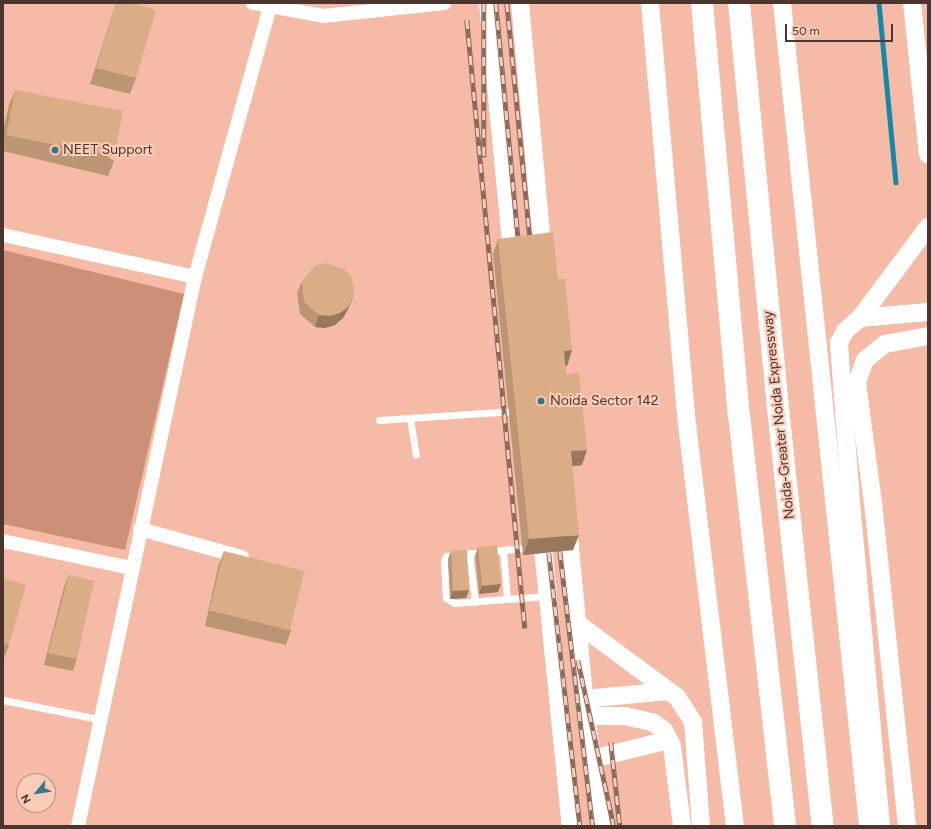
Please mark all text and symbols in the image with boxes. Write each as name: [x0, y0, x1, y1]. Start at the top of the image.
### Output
scale bar: [787, 16, 895, 42]
text: 50 m: [792, 24, 820, 38]
place label: NEET Support: [63, 142, 153, 158]
marker: NEET Support: [50, 145, 60, 155]
street label: Noida-Greater Noida Expressway: [760, 310, 798, 520]
place label: Noida Sector 142: [550, 393, 659, 409]
marker: Noida Sector 142: [535, 395, 547, 407]
north arrow: [16, 773, 56, 813]
text: N: [18, 792, 34, 806]

